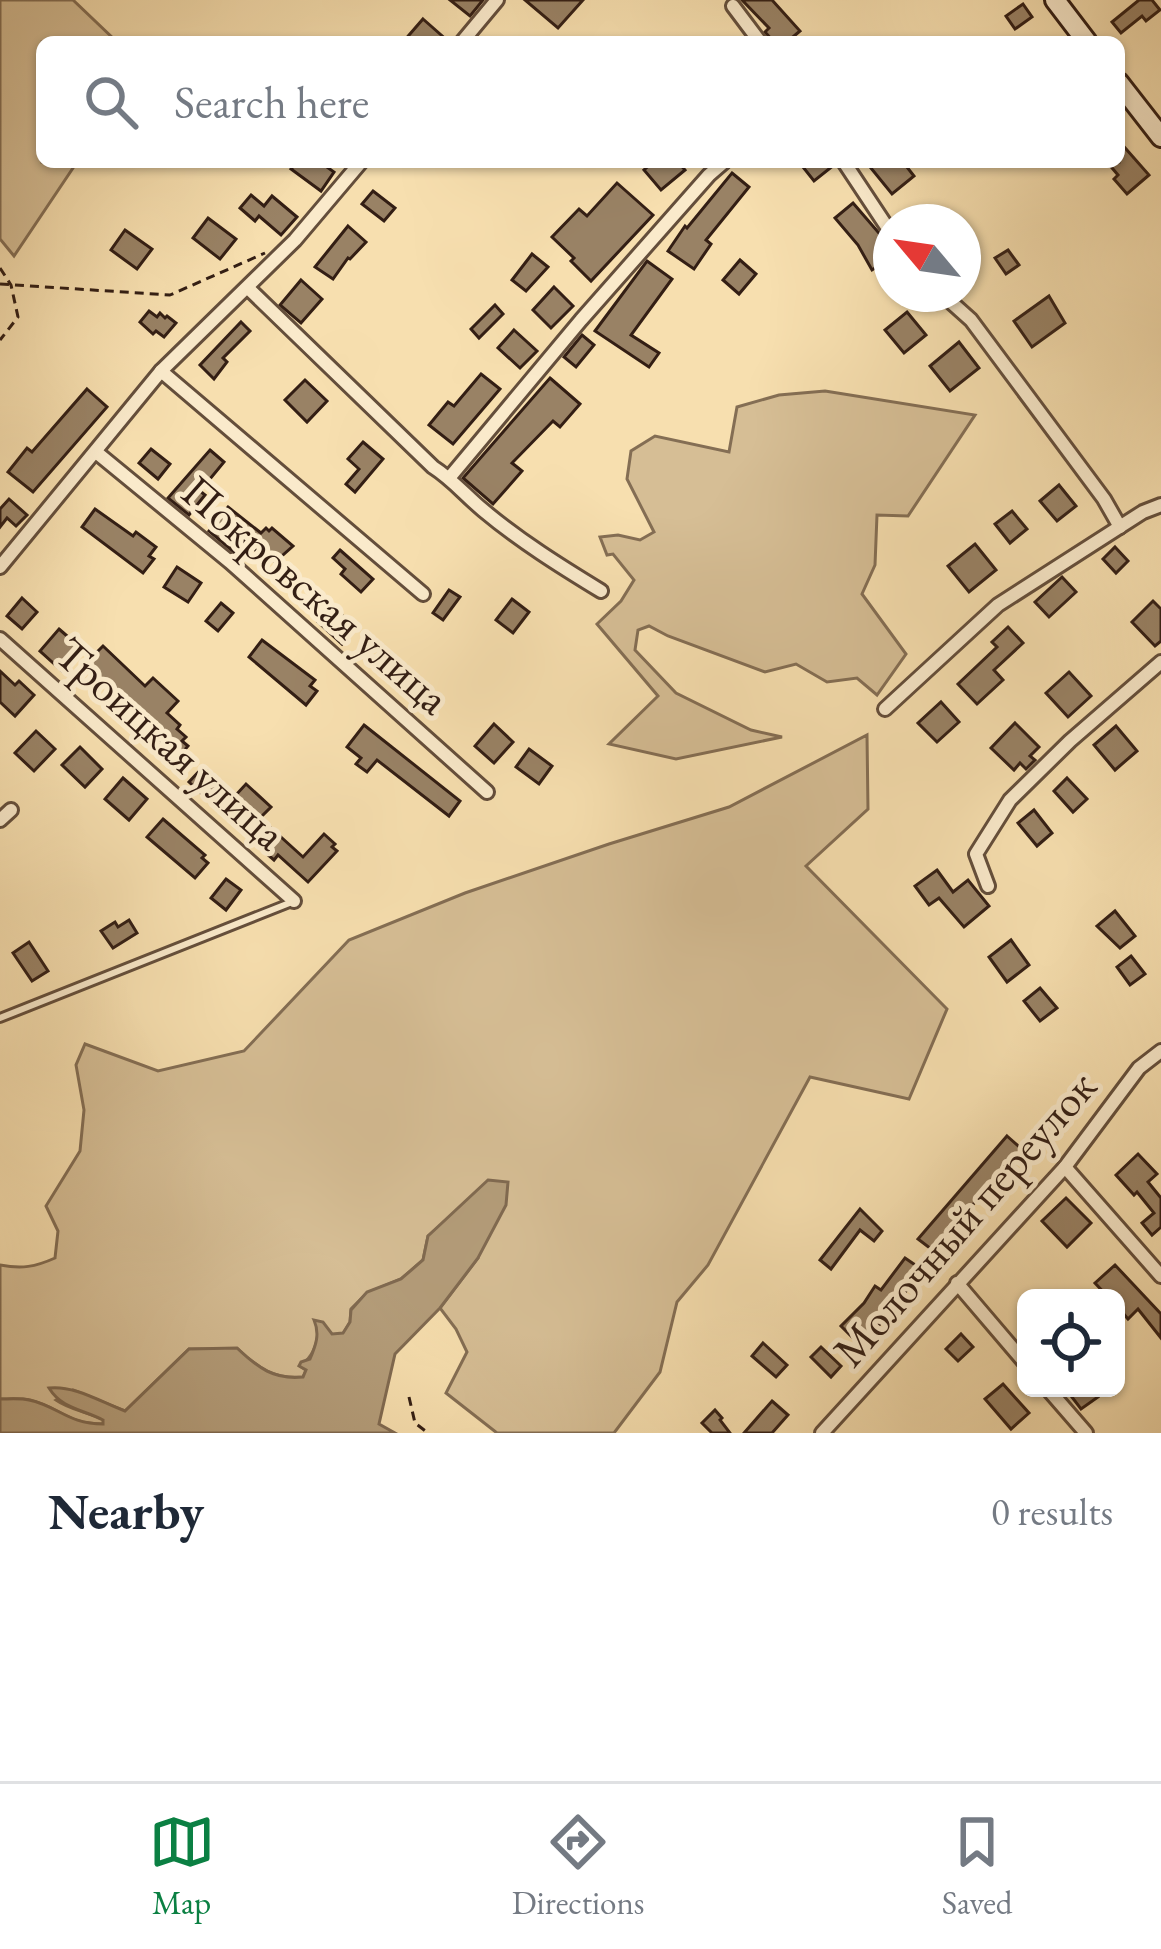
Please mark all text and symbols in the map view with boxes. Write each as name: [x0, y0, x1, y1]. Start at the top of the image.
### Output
search box: [36, 36, 1125, 168]
icon: search: [78, 69, 144, 135]
text: Search here: [174, 73, 369, 131]
north arrow: [873, 204, 981, 312]
street label: Покровская улица: [170, 462, 462, 726]
street label: Троицкая улица: [43, 624, 299, 862]
street label: Молочный переулок: [820, 1058, 1108, 1378]
map controls: [1017, 1289, 1125, 1397]
button: locate: [1017, 1289, 1125, 1397]
text: Nearby: [48, 1478, 204, 1544]
text: 0 results: [991, 1486, 1113, 1537]
tab: Map: [149, 1809, 215, 1924]
tab: Directions: [512, 1809, 645, 1924]
tab: Saved: [942, 1809, 1012, 1924]

